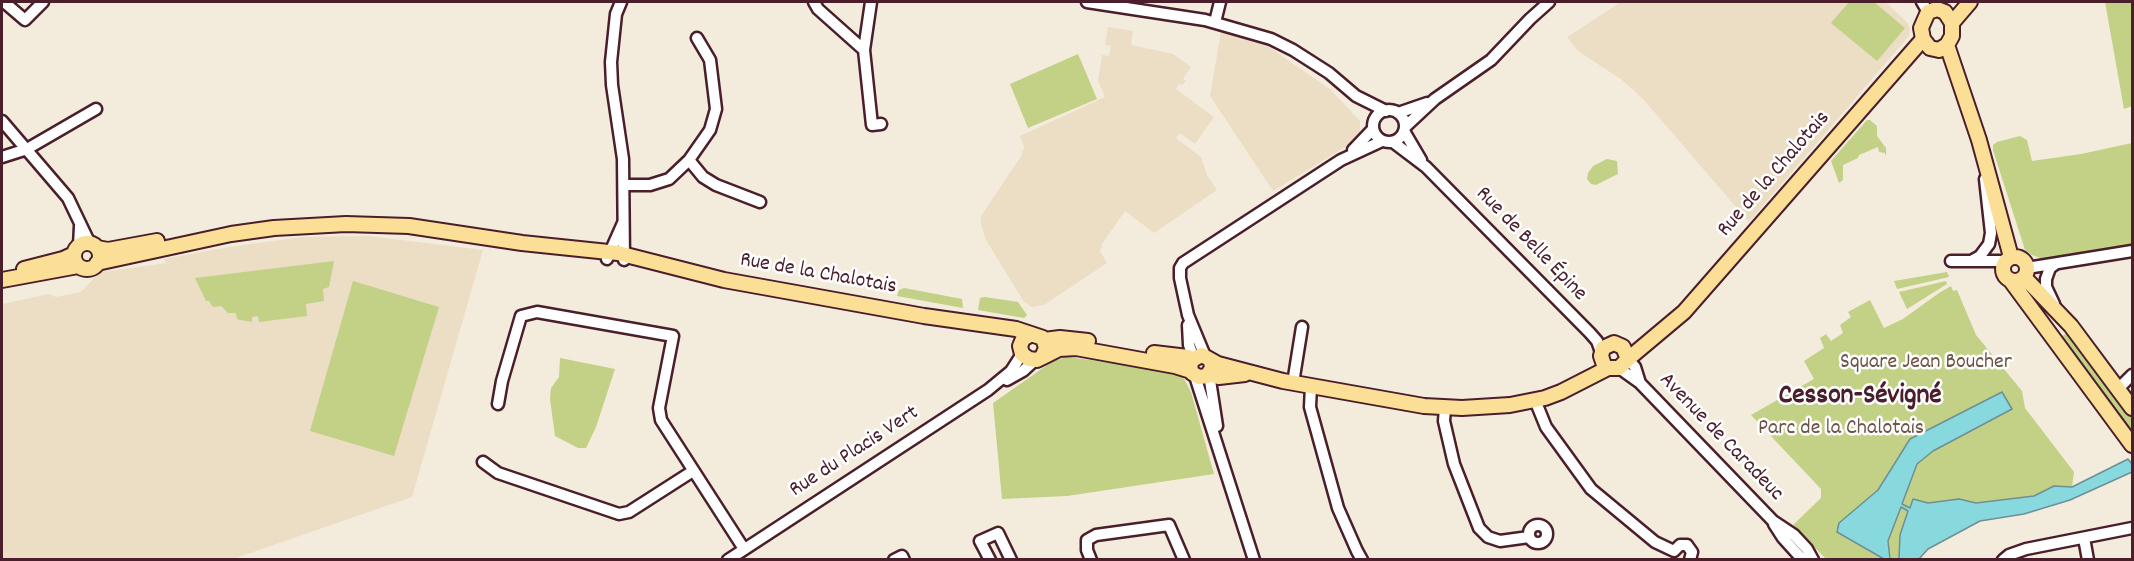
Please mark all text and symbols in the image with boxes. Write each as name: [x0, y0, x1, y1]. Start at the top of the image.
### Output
street label: Rue de la Chalotais: [1713, 107, 1837, 243]
street label: Rue de Belle Épine: [1469, 182, 1591, 308]
street label: Rue de la Chalotais: [738, 248, 898, 302]
park label: Square Jean Boucher: [1840, 351, 2012, 377]
street label: Avenue de Caradeuc: [1652, 368, 1788, 508]
district label: Cesson-Sévigné: [1778, 381, 1942, 415]
street label: Rue du Placis Vert: [785, 401, 925, 505]
park label: Parc de la Chalotais: [1758, 417, 1924, 443]

